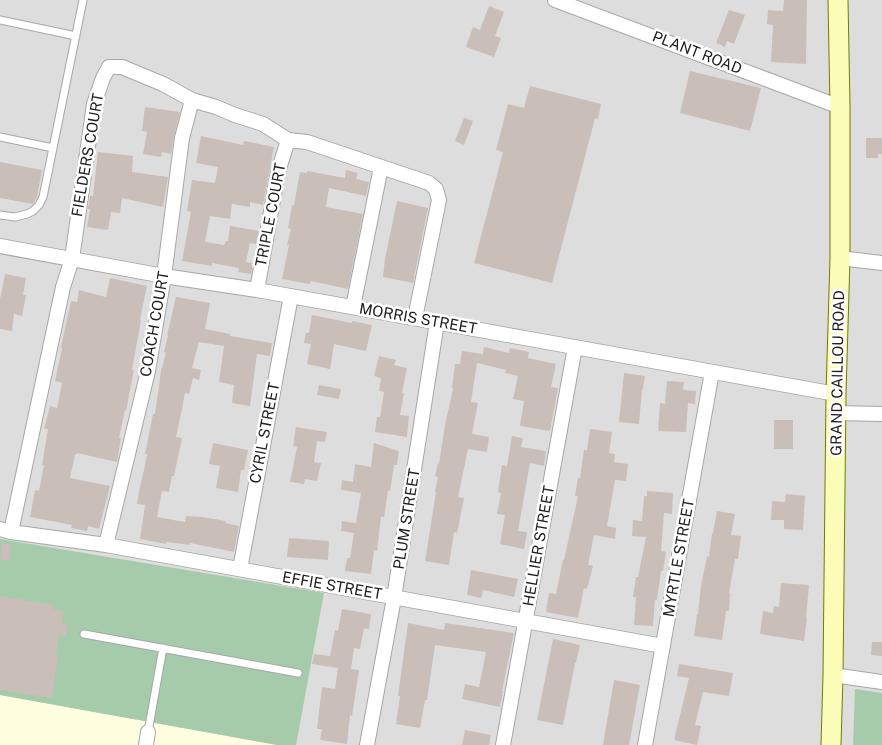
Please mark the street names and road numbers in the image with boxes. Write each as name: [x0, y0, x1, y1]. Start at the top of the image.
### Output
street label: PLANT ROAD: [650, 28, 744, 78]
street label: FIELDERS COURT: [68, 92, 108, 218]
street label: TRIPLE COURT: [252, 162, 290, 268]
street label: COACH COURT: [137, 270, 173, 378]
street label: GRAND CAILLOU ROAD: [828, 290, 848, 456]
street label: MORRIS STREET: [358, 300, 478, 338]
street label: CYRIL STREET: [246, 381, 284, 485]
street label: PLUM STREET: [390, 467, 424, 571]
street label: HELLIER STREET: [520, 484, 558, 608]
street label: MYRTLE STREET: [660, 498, 698, 618]
street label: EFFIE STREET: [281, 568, 383, 604]

